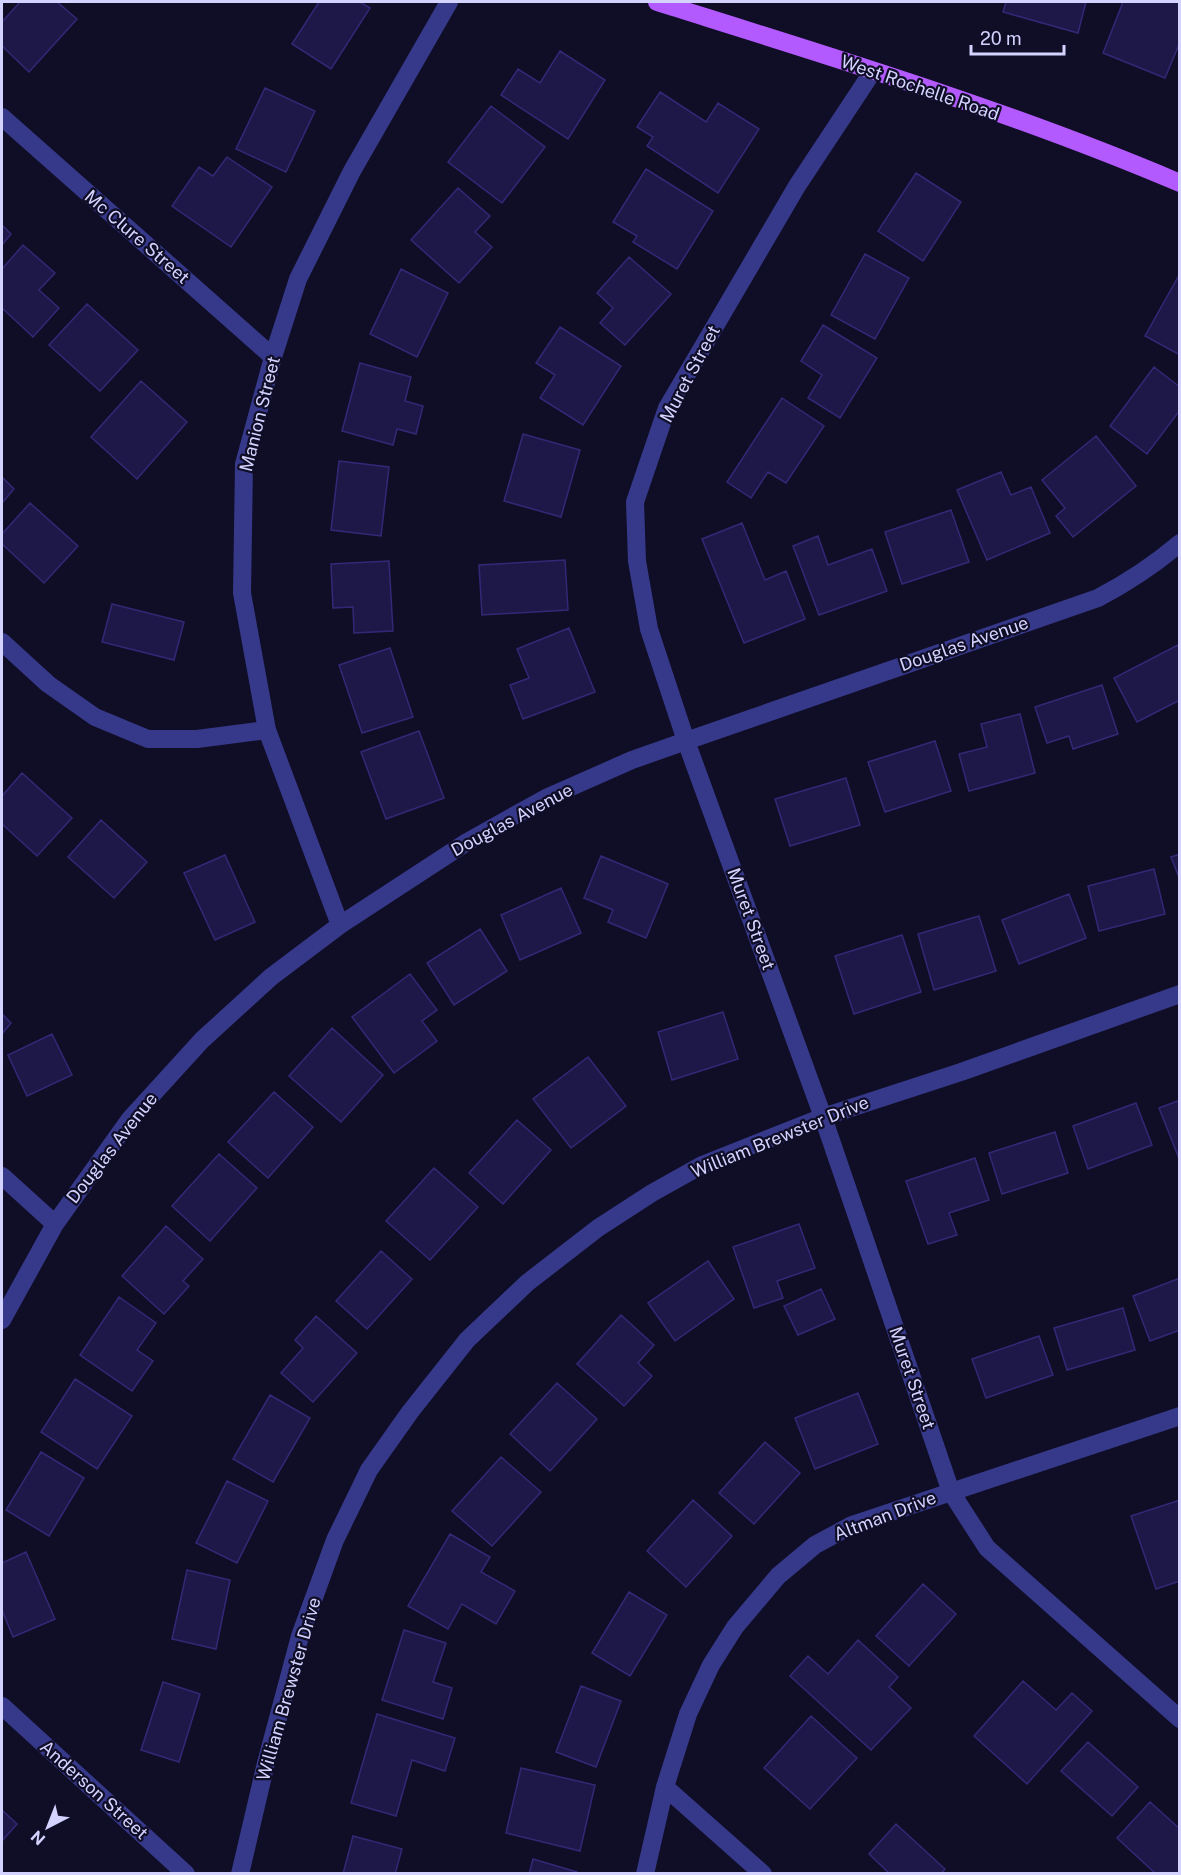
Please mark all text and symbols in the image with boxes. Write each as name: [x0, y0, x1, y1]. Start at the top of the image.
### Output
scale bar: [971, 18, 1064, 56]
text: 20 m: [980, 28, 1022, 49]
street label: West Rochelle Road: [838, 51, 1002, 125]
street label: Mc Clure Street: [81, 185, 194, 288]
street label: Muret Street: [655, 322, 724, 426]
street label: Manion Street: [235, 354, 284, 474]
street label: Douglas Avenue: [897, 612, 1031, 675]
street label: Douglas Avenue: [447, 779, 576, 860]
street label: Muret Street: [723, 865, 780, 973]
street label: Douglas Avenue: [62, 1088, 161, 1207]
street label: William Brewster Drive: [688, 1091, 872, 1182]
street label: Muret Street: [885, 1324, 940, 1432]
street label: Altman Drive: [831, 1486, 939, 1545]
street label: William Brewster Drive: [252, 1595, 325, 1783]
street label: Anderson Street: [36, 1736, 153, 1844]
north arrow: [18, 1797, 78, 1857]
text: N: [27, 1827, 49, 1849]

